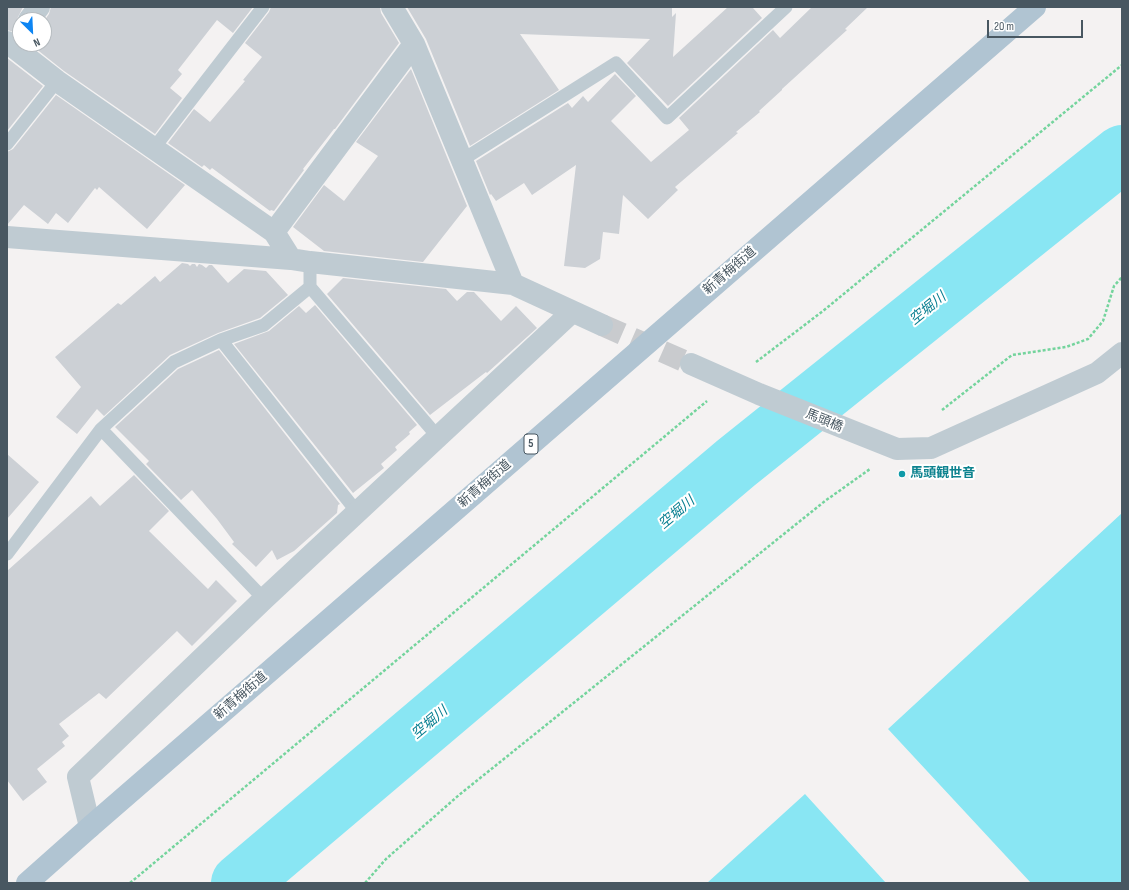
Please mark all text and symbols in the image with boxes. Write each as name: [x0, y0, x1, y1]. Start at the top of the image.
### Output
north arrow: [12, 12, 52, 52]
scale bar: [989, 12, 1085, 38]
text: 20 m: [994, 19, 1014, 34]
text: N: [31, 35, 42, 50]
street label: 新青梅街道: [700, 244, 760, 298]
water label: 空堀川: [906, 289, 950, 329]
street label: 馬頭橋: [803, 406, 845, 436]
road number: 5: [524, 434, 538, 454]
street label: 新青梅街道: [455, 457, 515, 511]
place label: 馬頭観世音: [910, 466, 975, 482]
marker: 馬頭観世音: [897, 469, 907, 479]
water label: 空堀川: [656, 493, 698, 533]
street label: 新青梅街道: [211, 669, 271, 723]
water label: 空堀川: [409, 703, 451, 743]

